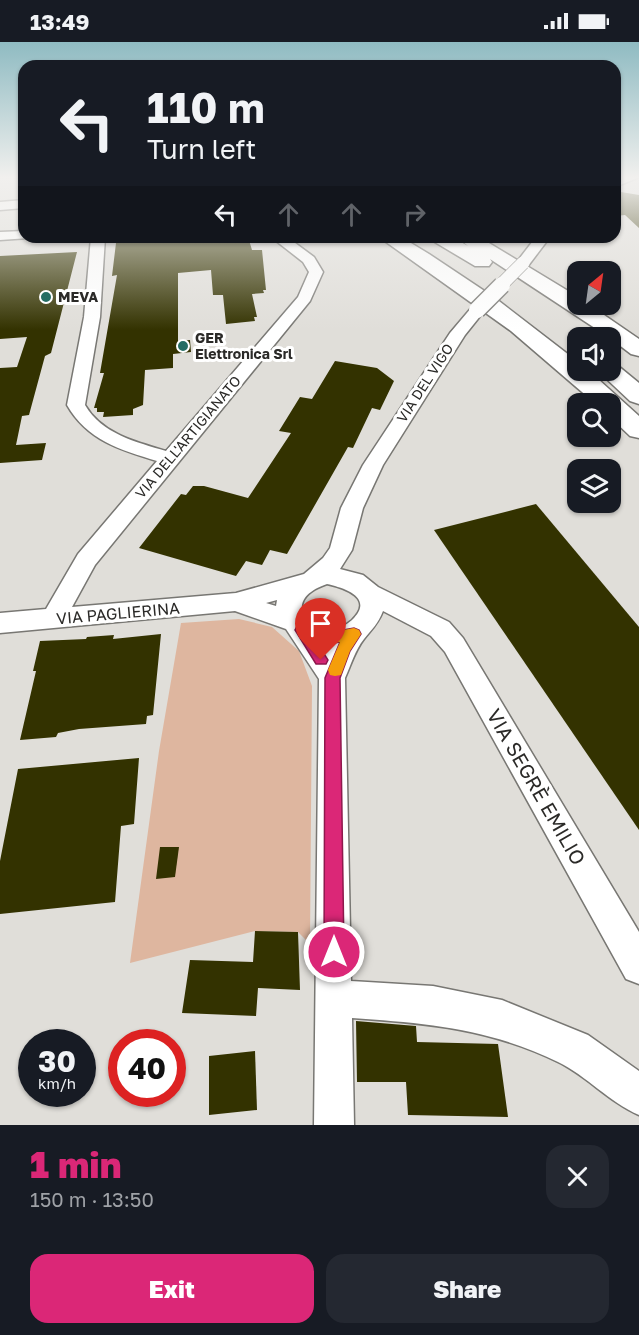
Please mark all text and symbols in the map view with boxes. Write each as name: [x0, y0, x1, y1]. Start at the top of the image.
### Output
text: 13:49: [30, 8, 90, 35]
text: 110 m: [147, 82, 265, 132]
icon: left: [48, 84, 126, 162]
text: Turn left: [147, 133, 256, 165]
icon: left: [209, 198, 242, 231]
icon: ahead: [272, 198, 305, 231]
icon: ahead: [335, 198, 368, 231]
icon: right: [398, 198, 431, 231]
north arrow: [567, 261, 621, 315]
map controls: [567, 261, 621, 513]
place label: MEVA: [58, 288, 98, 305]
marker: MEVA: [39, 290, 53, 304]
button: sound: [567, 327, 621, 381]
place label: GER Elettronica Srl: [195, 329, 293, 362]
marker: GER Elettronica Srl: [176, 339, 190, 353]
street label: VIA DEL VIGO: [393, 340, 456, 425]
street label: VIA DELL'ARTIGIANATO: [131, 372, 244, 501]
button: search: [567, 393, 621, 447]
button: layers: [567, 459, 621, 513]
street label: VIA PAGLIERINA: [55, 598, 181, 628]
pin: [295, 598, 346, 660]
icon: arrive: [304, 607, 337, 640]
street label: VIA SEGRÈ EMILIO: [482, 704, 591, 869]
position arrow: [302, 920, 366, 984]
speed limit sign: 40: [108, 1029, 186, 1107]
text: 30: [38, 1043, 76, 1079]
text: km/h: [38, 1074, 76, 1092]
text: 1 min: [30, 1143, 121, 1186]
button: close: [546, 1145, 609, 1208]
text: 150 m · 13:50: [30, 1187, 154, 1211]
button: Exit: [30, 1254, 314, 1323]
button: Share: [326, 1254, 609, 1323]

